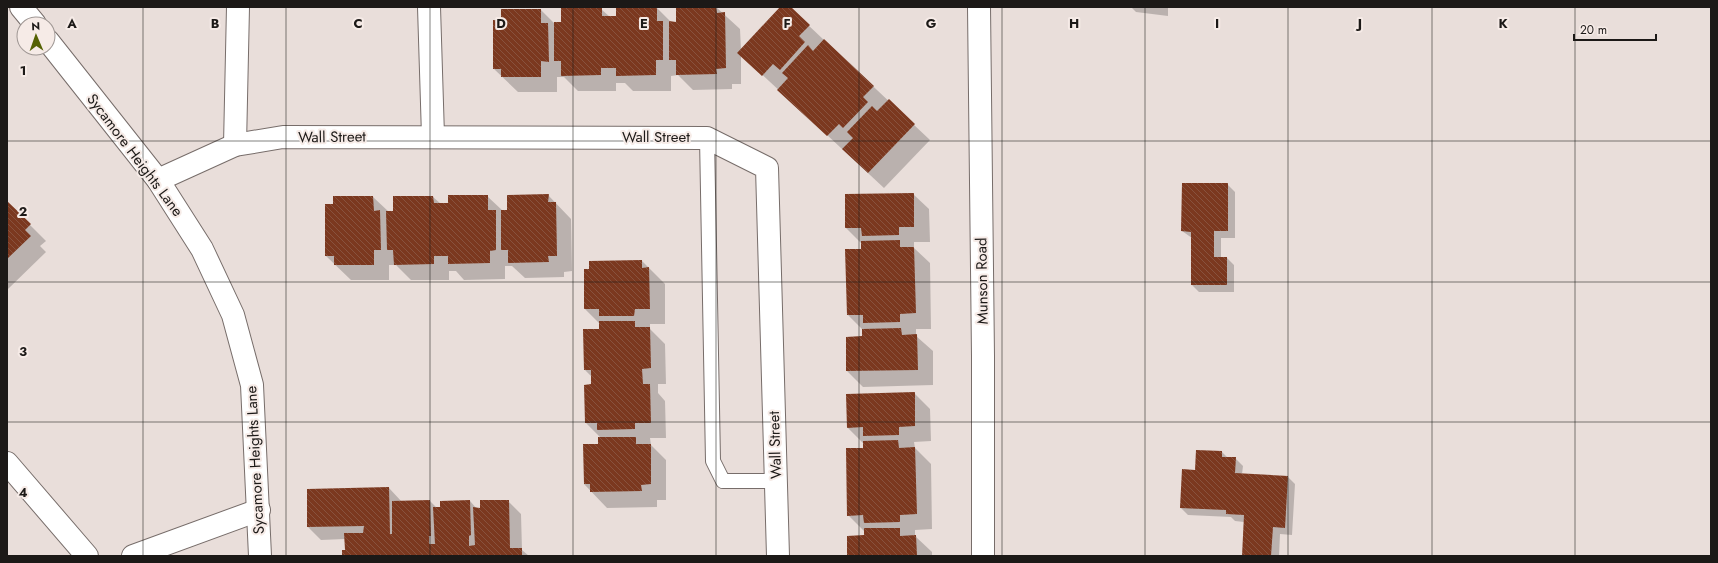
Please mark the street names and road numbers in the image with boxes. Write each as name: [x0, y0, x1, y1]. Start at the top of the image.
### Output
street label: Sycamore Heights Lane: [82, 89, 189, 221]
street label: Wall Street: [298, 125, 366, 149]
street label: Wall Street: [622, 126, 690, 148]
street label: Munson Road: [970, 237, 994, 325]
street label: Sycamore Heights Lane: [240, 385, 270, 535]
street label: Wall Street: [763, 410, 787, 479]

